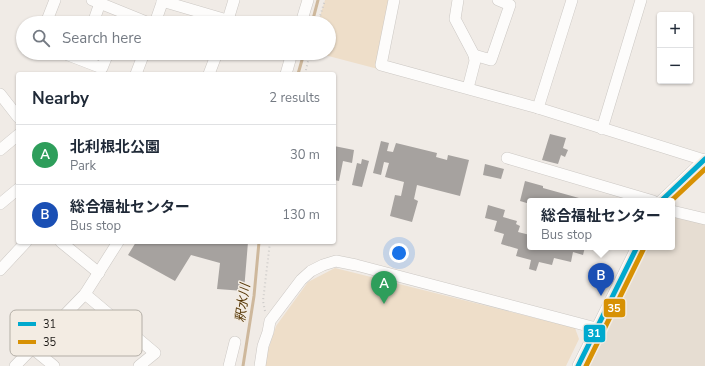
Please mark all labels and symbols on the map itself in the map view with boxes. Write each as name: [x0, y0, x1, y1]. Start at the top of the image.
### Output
your location: [389, 243, 409, 263]
pin: B: [588, 263, 614, 296]
pin: A: [371, 271, 397, 304]
water label: 釈水川: [231, 281, 255, 324]
line badge: 35: [603, 298, 626, 318]
text: 35: [607, 301, 621, 316]
legend: [10, 310, 142, 356]
text: 31: [43, 317, 56, 332]
line badge: 31: [583, 324, 606, 343]
text: 31: [587, 326, 601, 341]
text: 35: [43, 335, 57, 350]

